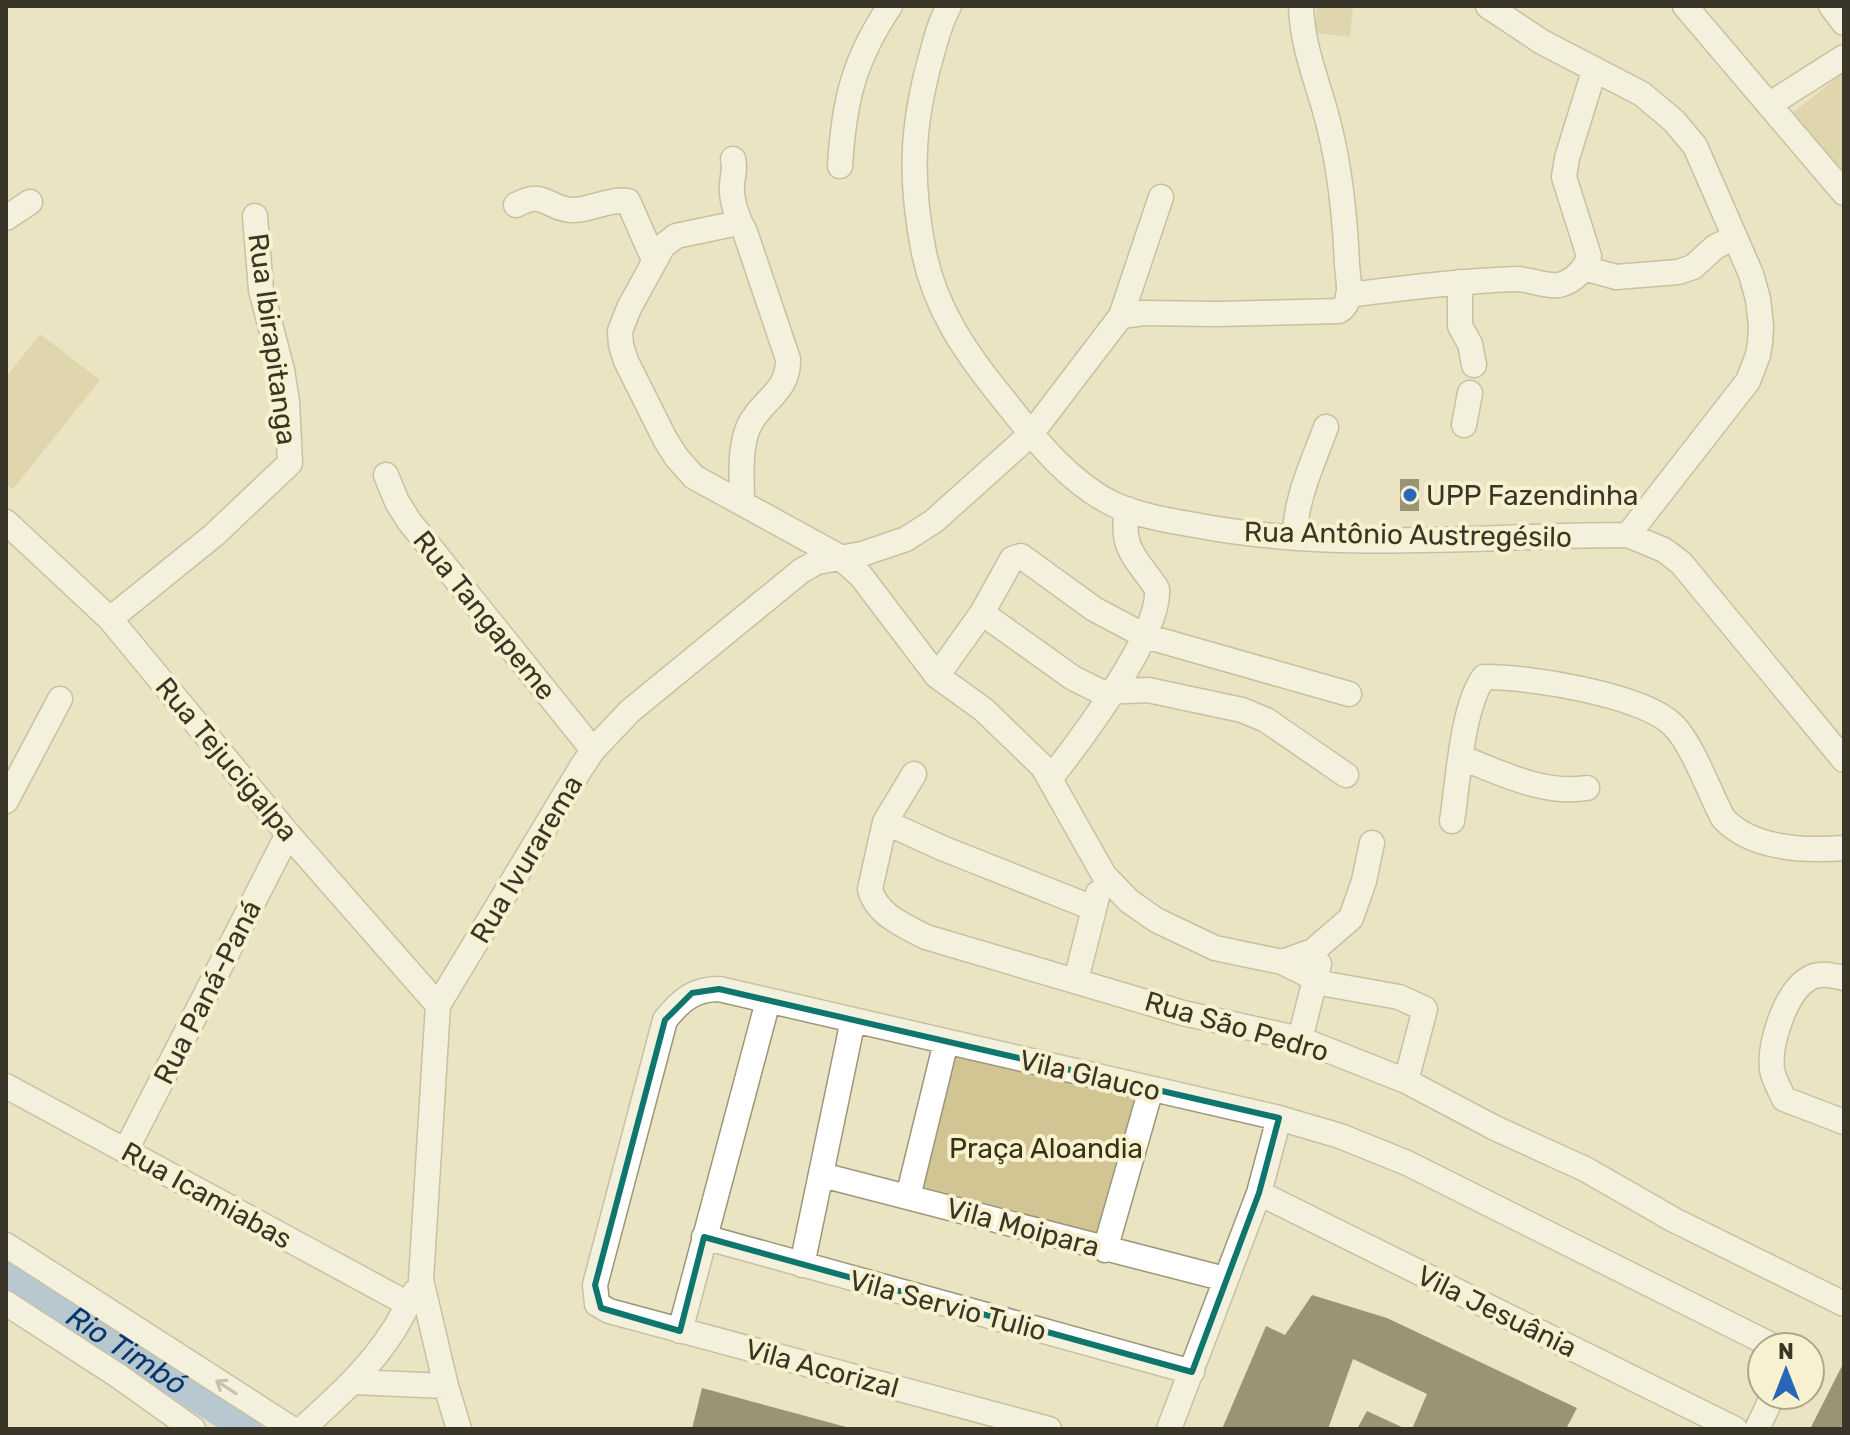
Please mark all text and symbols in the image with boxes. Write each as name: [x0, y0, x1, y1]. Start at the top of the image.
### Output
street label: Rua Ibirapitanga: [241, 231, 304, 447]
place label: UPP Fazendinha: [1426, 479, 1638, 512]
marker: UPP Fazendinha: [1401, 486, 1419, 504]
street label: Rua Antônio Austregésilo: [1244, 515, 1572, 554]
street label: Rua Tangapeme: [406, 524, 563, 707]
street label: Rua Tejucigalpa: [149, 671, 305, 848]
street label: Rua Ivurarema: [463, 769, 589, 949]
street label: Rua Paná-Paná: [147, 895, 268, 1090]
street label: Rua São Pedro: [1141, 984, 1333, 1069]
street label: Vila Glauco: [1016, 1043, 1164, 1108]
park label: Praça Aloandia: [949, 1132, 1143, 1165]
street label: Rua Icamiabas: [116, 1135, 298, 1256]
street label: Vila Moipara: [943, 1191, 1103, 1264]
street label: Vila Jesuânia: [1412, 1259, 1582, 1364]
street label: Vila Servio Tulio: [846, 1263, 1050, 1348]
water label: Rio Timbó: [60, 1298, 194, 1403]
north arrow: [1746, 1331, 1826, 1411]
street label: Vila Acorizal: [742, 1332, 902, 1405]
text: N: [1778, 1338, 1794, 1365]
one-way arrow: [215, 1379, 238, 1395]

